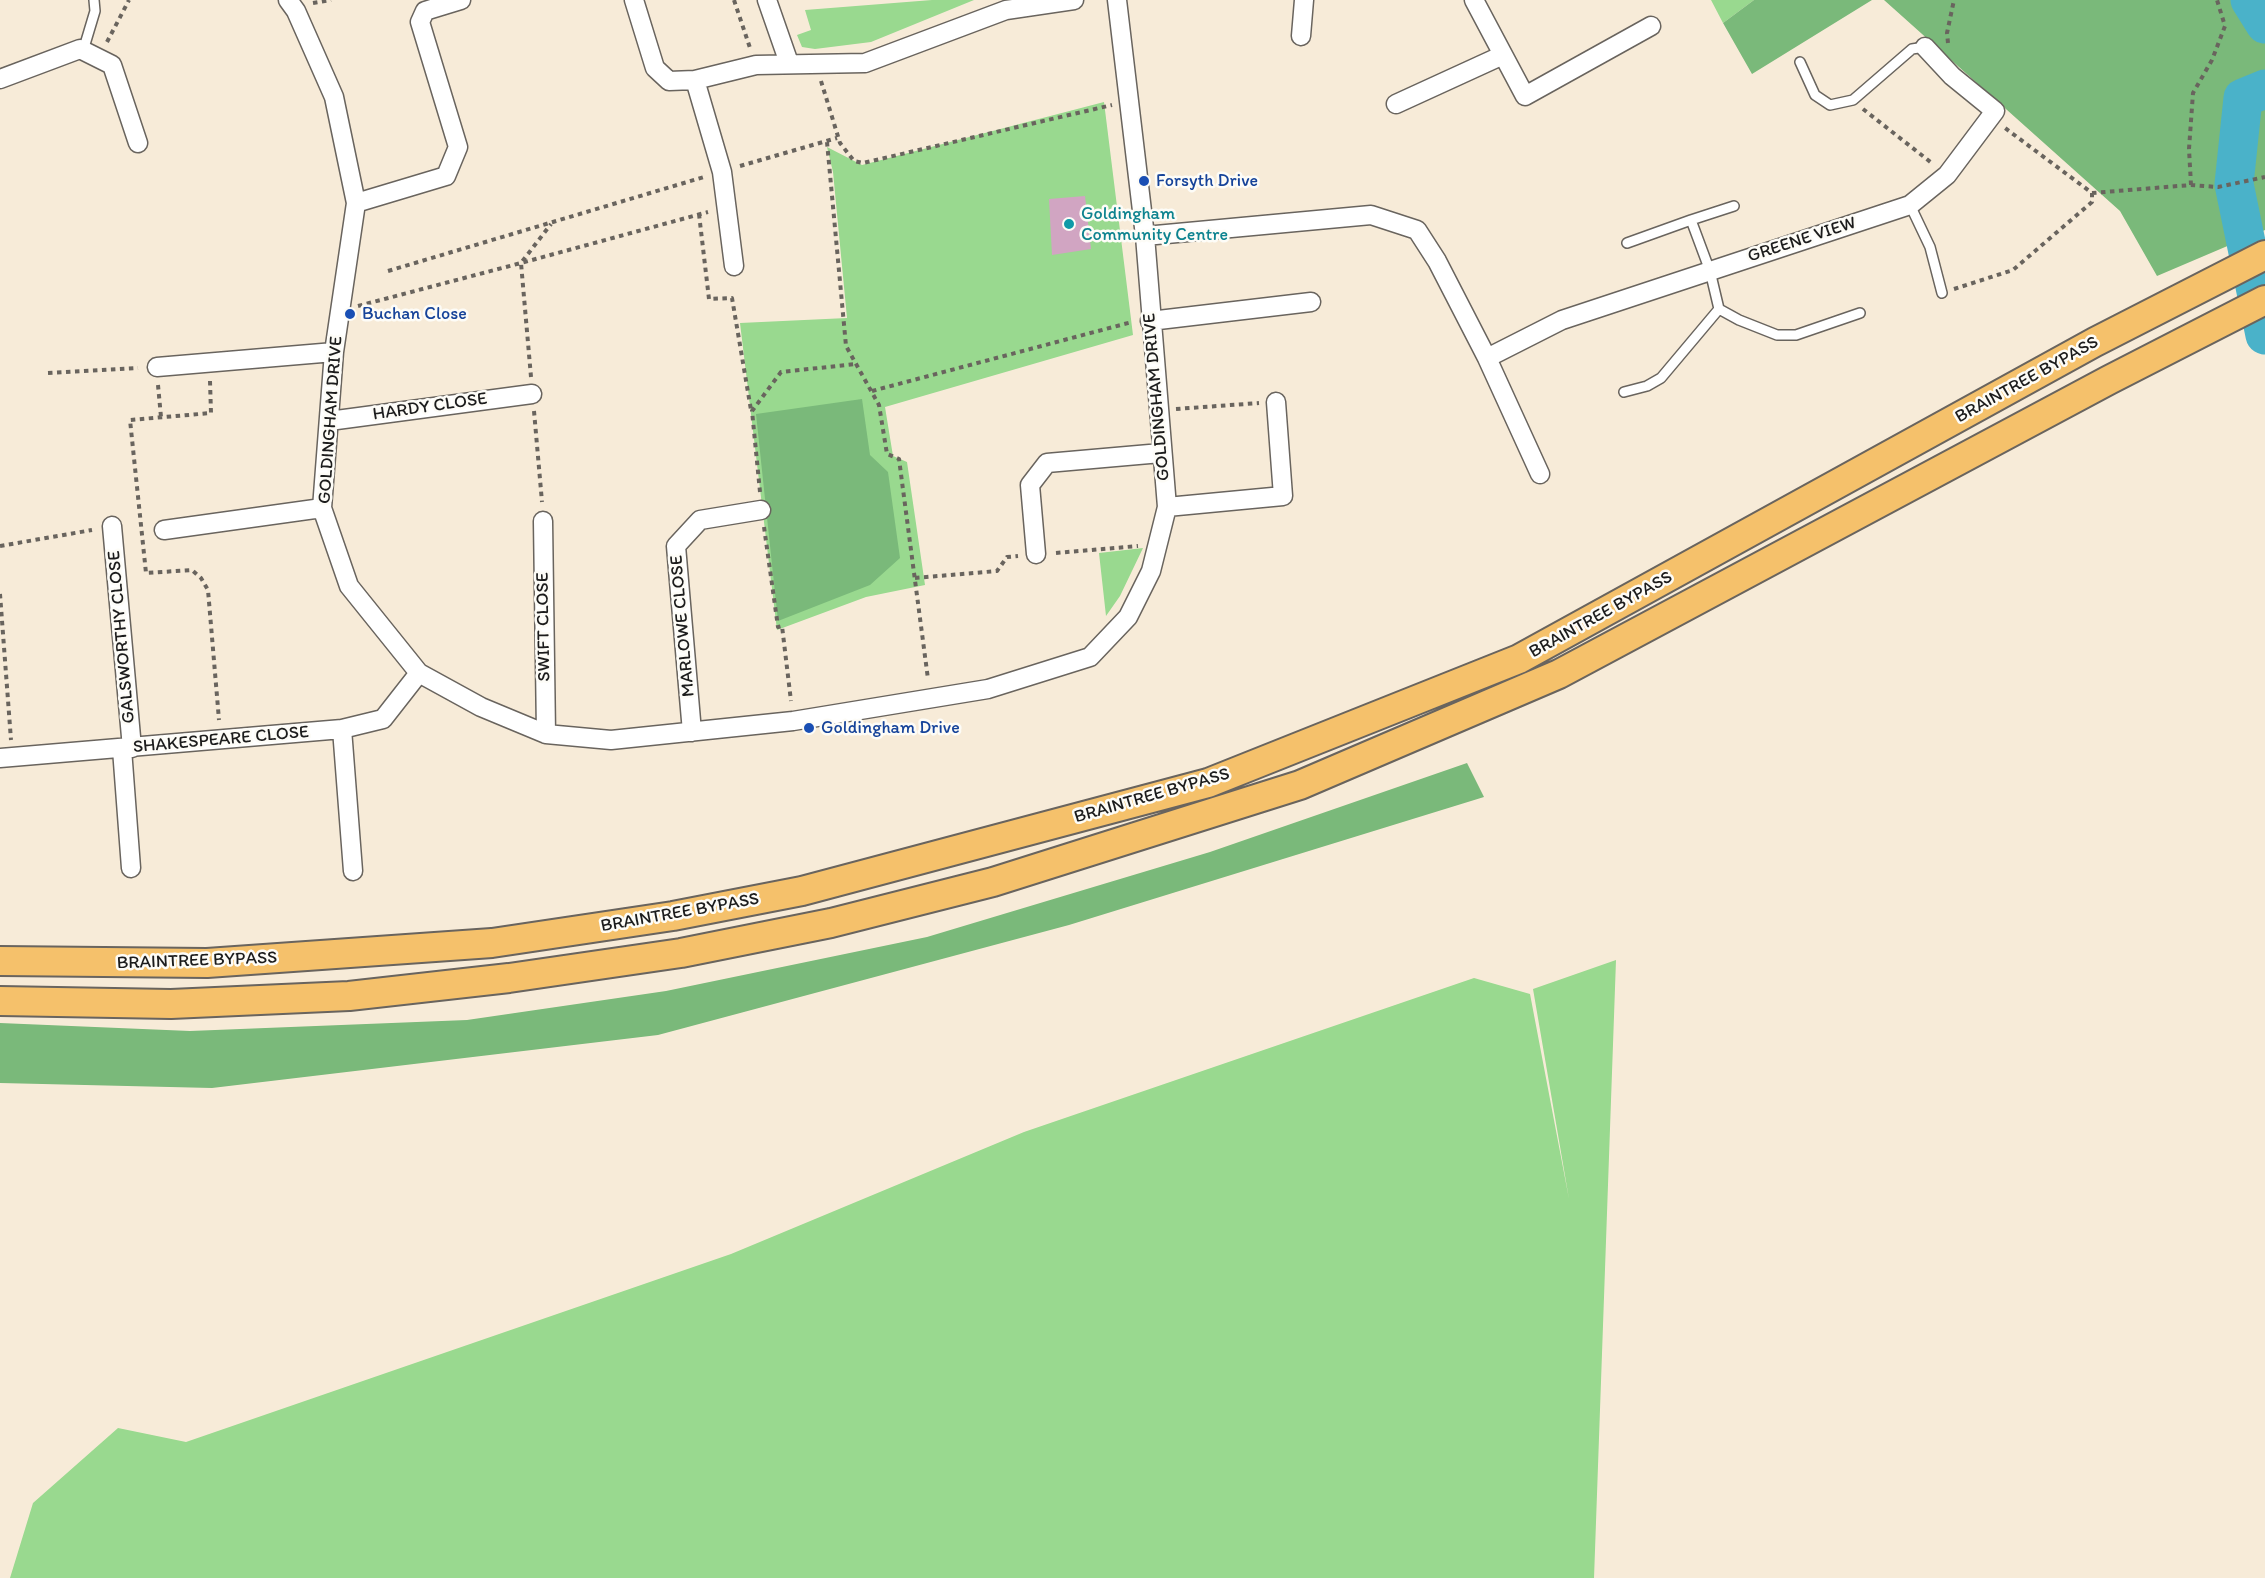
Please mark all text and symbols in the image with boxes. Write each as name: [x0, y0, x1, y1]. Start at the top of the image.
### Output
place label: Forsyth Drive: [1156, 170, 1258, 192]
marker: Forsyth Drive: [1137, 174, 1151, 188]
place label: Goldingham Community Centre: [1081, 203, 1228, 246]
street label: GREENE VIEW: [1745, 212, 1859, 268]
marker: Goldingham Community Centre: [1062, 217, 1076, 231]
place label: Buchan Close: [362, 303, 467, 325]
marker: Buchan Close: [343, 307, 357, 321]
street label: GOLDINGHAM DRIVE: [1139, 312, 1175, 482]
street label: BRAINTREE BYPASS: [1952, 332, 2102, 428]
street label: GOLDINGHAM DRIVE: [314, 335, 348, 505]
street label: HARDY CLOSE: [371, 388, 489, 426]
street label: GALSWORTHY CLOSE: [104, 550, 140, 724]
street label: MARLOWE CLOSE: [666, 554, 700, 698]
street label: BRAINTREE BYPASS: [1526, 567, 1676, 663]
street label: SWIFT CLOSE: [532, 572, 556, 682]
place label: Goldingham Drive: [821, 717, 960, 739]
marker: Goldingham Drive: [802, 721, 816, 735]
street label: SHAKESPEARE CLOSE: [132, 722, 310, 758]
street label: BRAINTREE BYPASS: [1072, 763, 1232, 829]
street label: BRAINTREE BYPASS: [599, 888, 761, 938]
street label: BRAINTREE BYPASS: [116, 947, 278, 975]

